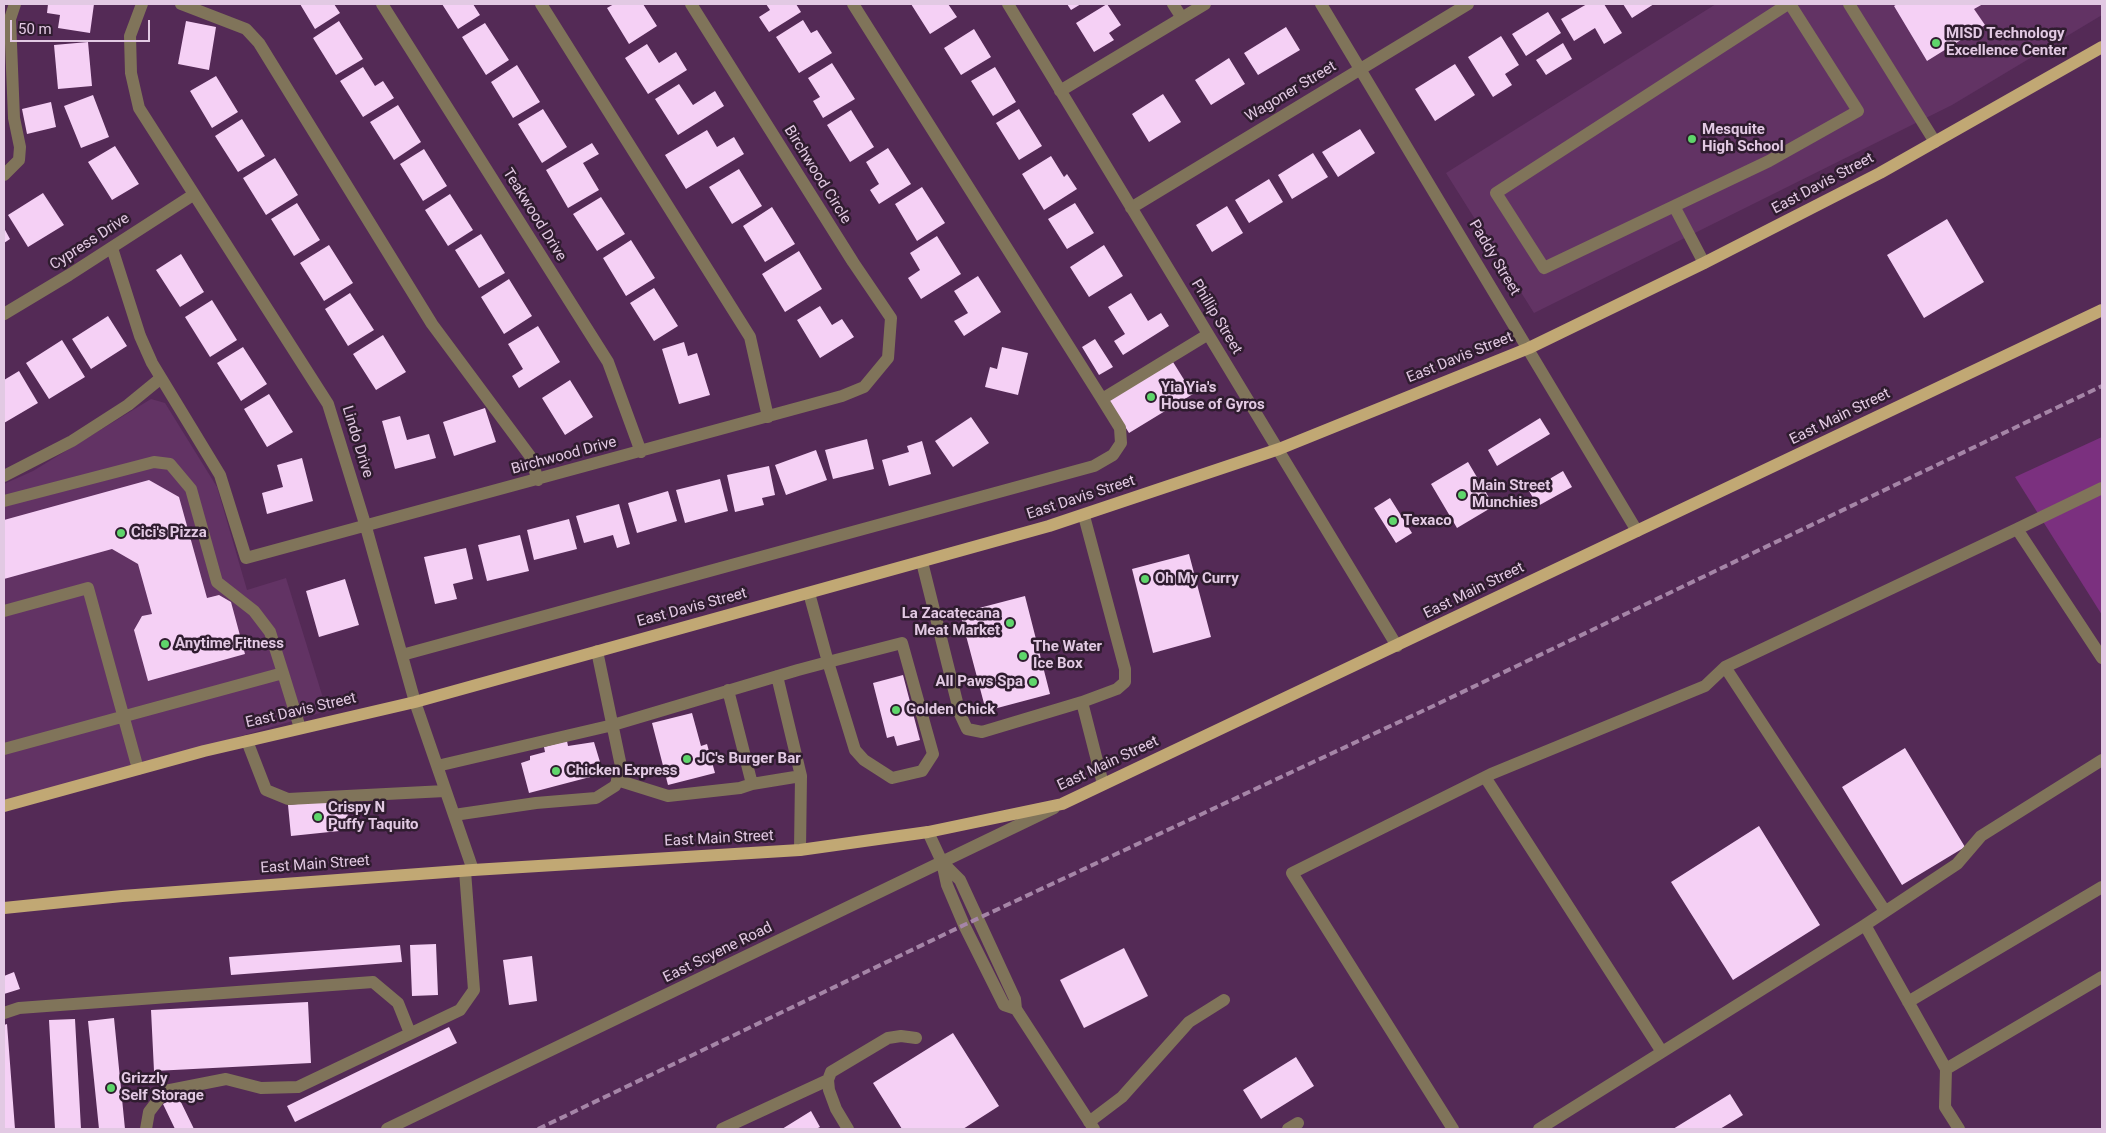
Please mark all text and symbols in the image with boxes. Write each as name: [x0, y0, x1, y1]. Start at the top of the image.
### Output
scale bar: [12, 10, 152, 42]
text: 50 m: [18, 20, 52, 38]
place label: MISD Technology Excellence Center: [1946, 25, 2067, 60]
marker: MISD Technology Excellence Center: [1930, 37, 1942, 49]
street label: Wagoner Street: [1242, 58, 1340, 126]
place label: Mesquite High School: [1702, 121, 1784, 156]
street label: Birchwood Circle: [780, 123, 854, 227]
marker: Mesquite High School: [1686, 133, 1698, 145]
street label: East Davis Street: [1769, 150, 1877, 218]
street label: Teakwood Drive: [498, 165, 570, 265]
street label: Cypress Drive: [47, 210, 133, 274]
street label: Paddy Street: [1464, 217, 1524, 299]
street label: Phillip Street: [1187, 276, 1245, 358]
street label: East Davis Street: [1404, 329, 1516, 387]
place label: Yia Yia's House of Gyros: [1161, 379, 1265, 414]
street label: East Main Street: [1787, 385, 1893, 449]
marker: Yia Yia's House of Gyros: [1145, 391, 1157, 403]
street label: Lindo Drive: [338, 404, 376, 480]
street label: Birchwood Drive: [509, 433, 619, 479]
street label: East Davis Street: [1025, 472, 1137, 524]
place label: Main Street Munchies: [1472, 477, 1550, 512]
marker: Main Street Munchies: [1456, 489, 1468, 501]
place label: Texaco: [1403, 512, 1452, 530]
marker: Texaco: [1387, 515, 1399, 527]
place label: Cici's Pizza: [131, 524, 207, 542]
marker: Cici's Pizza: [115, 527, 127, 539]
street label: East Main Street: [1421, 559, 1527, 623]
place label: Oh My Curry: [1155, 570, 1239, 588]
marker: Oh My Curry: [1139, 573, 1151, 585]
street label: East Davis Street: [635, 585, 749, 631]
place label: La Zacatecana Meat Market: [902, 605, 1000, 640]
marker: La Zacatecana Meat Market: [1004, 617, 1016, 629]
place label: Anytime Fitness: [175, 635, 284, 653]
marker: Anytime Fitness: [159, 638, 171, 650]
place label: The Water Ice Box: [1033, 638, 1102, 673]
marker: The Water Ice Box: [1017, 650, 1029, 662]
place label: All Paws Spa: [935, 673, 1023, 691]
marker: All Paws Spa: [1027, 676, 1039, 688]
street label: East Davis Street: [244, 690, 358, 732]
place label: Golden Chick: [906, 701, 995, 719]
marker: Golden Chick: [890, 704, 902, 716]
street label: East Main Street: [1055, 733, 1161, 795]
place label: JC's Burger Bar: [697, 750, 801, 768]
marker: JC's Burger Bar: [681, 753, 693, 765]
place label: Chicken Express: [566, 762, 677, 780]
marker: Chicken Express: [550, 765, 562, 777]
place label: Crispy N Puffy Taquito: [328, 799, 418, 834]
marker: Crispy N Puffy Taquito: [312, 811, 324, 823]
street label: East Main Street: [664, 827, 774, 851]
street label: East Main Street: [260, 852, 370, 878]
street label: East Scyene Road: [661, 919, 775, 987]
place label: Grizzly Self Storage: [121, 1070, 204, 1105]
marker: Grizzly Self Storage: [105, 1082, 117, 1094]

